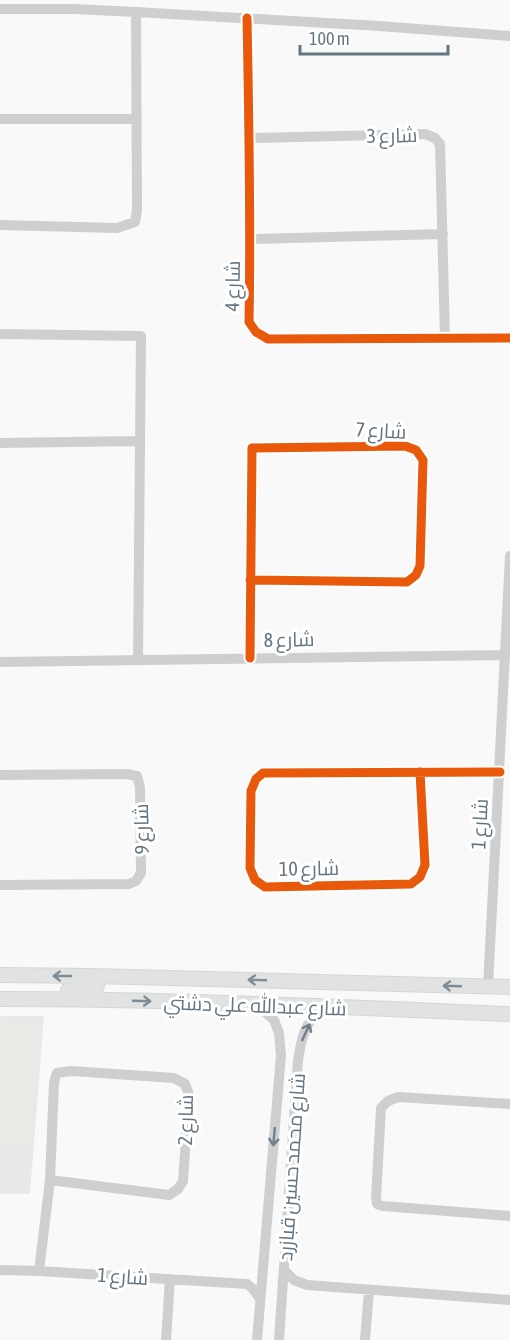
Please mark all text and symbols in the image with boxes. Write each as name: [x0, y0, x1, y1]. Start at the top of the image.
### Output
scale bar: [300, 18, 448, 56]
text: 100 m: [309, 28, 350, 49]
street label: شارع 3: [366, 123, 418, 150]
street label: شارع 4: [220, 260, 247, 312]
street label: شارع 7: [355, 417, 407, 446]
street label: شارع 8: [263, 627, 315, 654]
street label: شارع 1: [466, 798, 495, 850]
street label: شارع 9: [129, 803, 156, 855]
street label: شارع 10: [279, 856, 339, 883]
one-way arrow: [52, 970, 72, 982]
one-way arrow: [247, 975, 267, 986]
one-way arrow: [442, 980, 462, 991]
street label: شارع عبدالله علي دشتي: [163, 989, 347, 1025]
one-way arrow: [132, 995, 152, 1007]
one-way arrow: [301, 1023, 313, 1041]
street label: شارع محمد حسين قبازرد: [273, 1072, 312, 1262]
street label: شارع 2: [173, 1094, 200, 1146]
one-way arrow: [268, 1127, 279, 1147]
street label: شارع 1: [97, 1263, 149, 1292]

